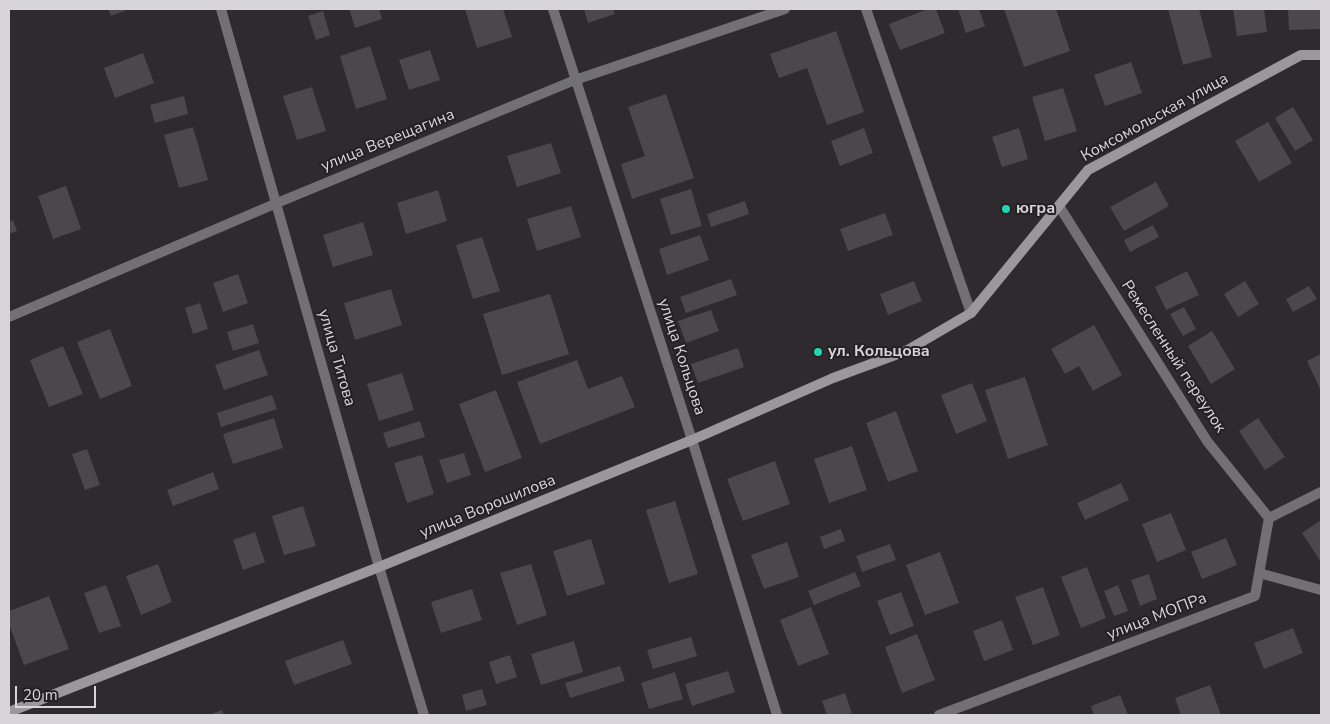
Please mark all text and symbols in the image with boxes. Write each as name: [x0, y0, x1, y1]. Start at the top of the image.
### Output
street label: Комсомольская улица: [1078, 69, 1232, 167]
street label: улица Верещагина: [318, 105, 458, 177]
place label: югра: [1016, 199, 1055, 219]
marker: югра: [1000, 203, 1012, 215]
street label: Ремесленный переулок: [1117, 277, 1229, 437]
street label: улица Кольцова: [653, 296, 709, 418]
street label: улица Титова: [313, 307, 359, 409]
place label: ул. Кольцова: [828, 342, 930, 362]
marker: ул. Кольцова: [812, 346, 824, 358]
street label: улица Ворошилова: [417, 471, 559, 543]
street label: улица МОПРа: [1104, 589, 1210, 645]
scale bar: [18, 676, 99, 708]
text: 20 m: [23, 685, 58, 705]

